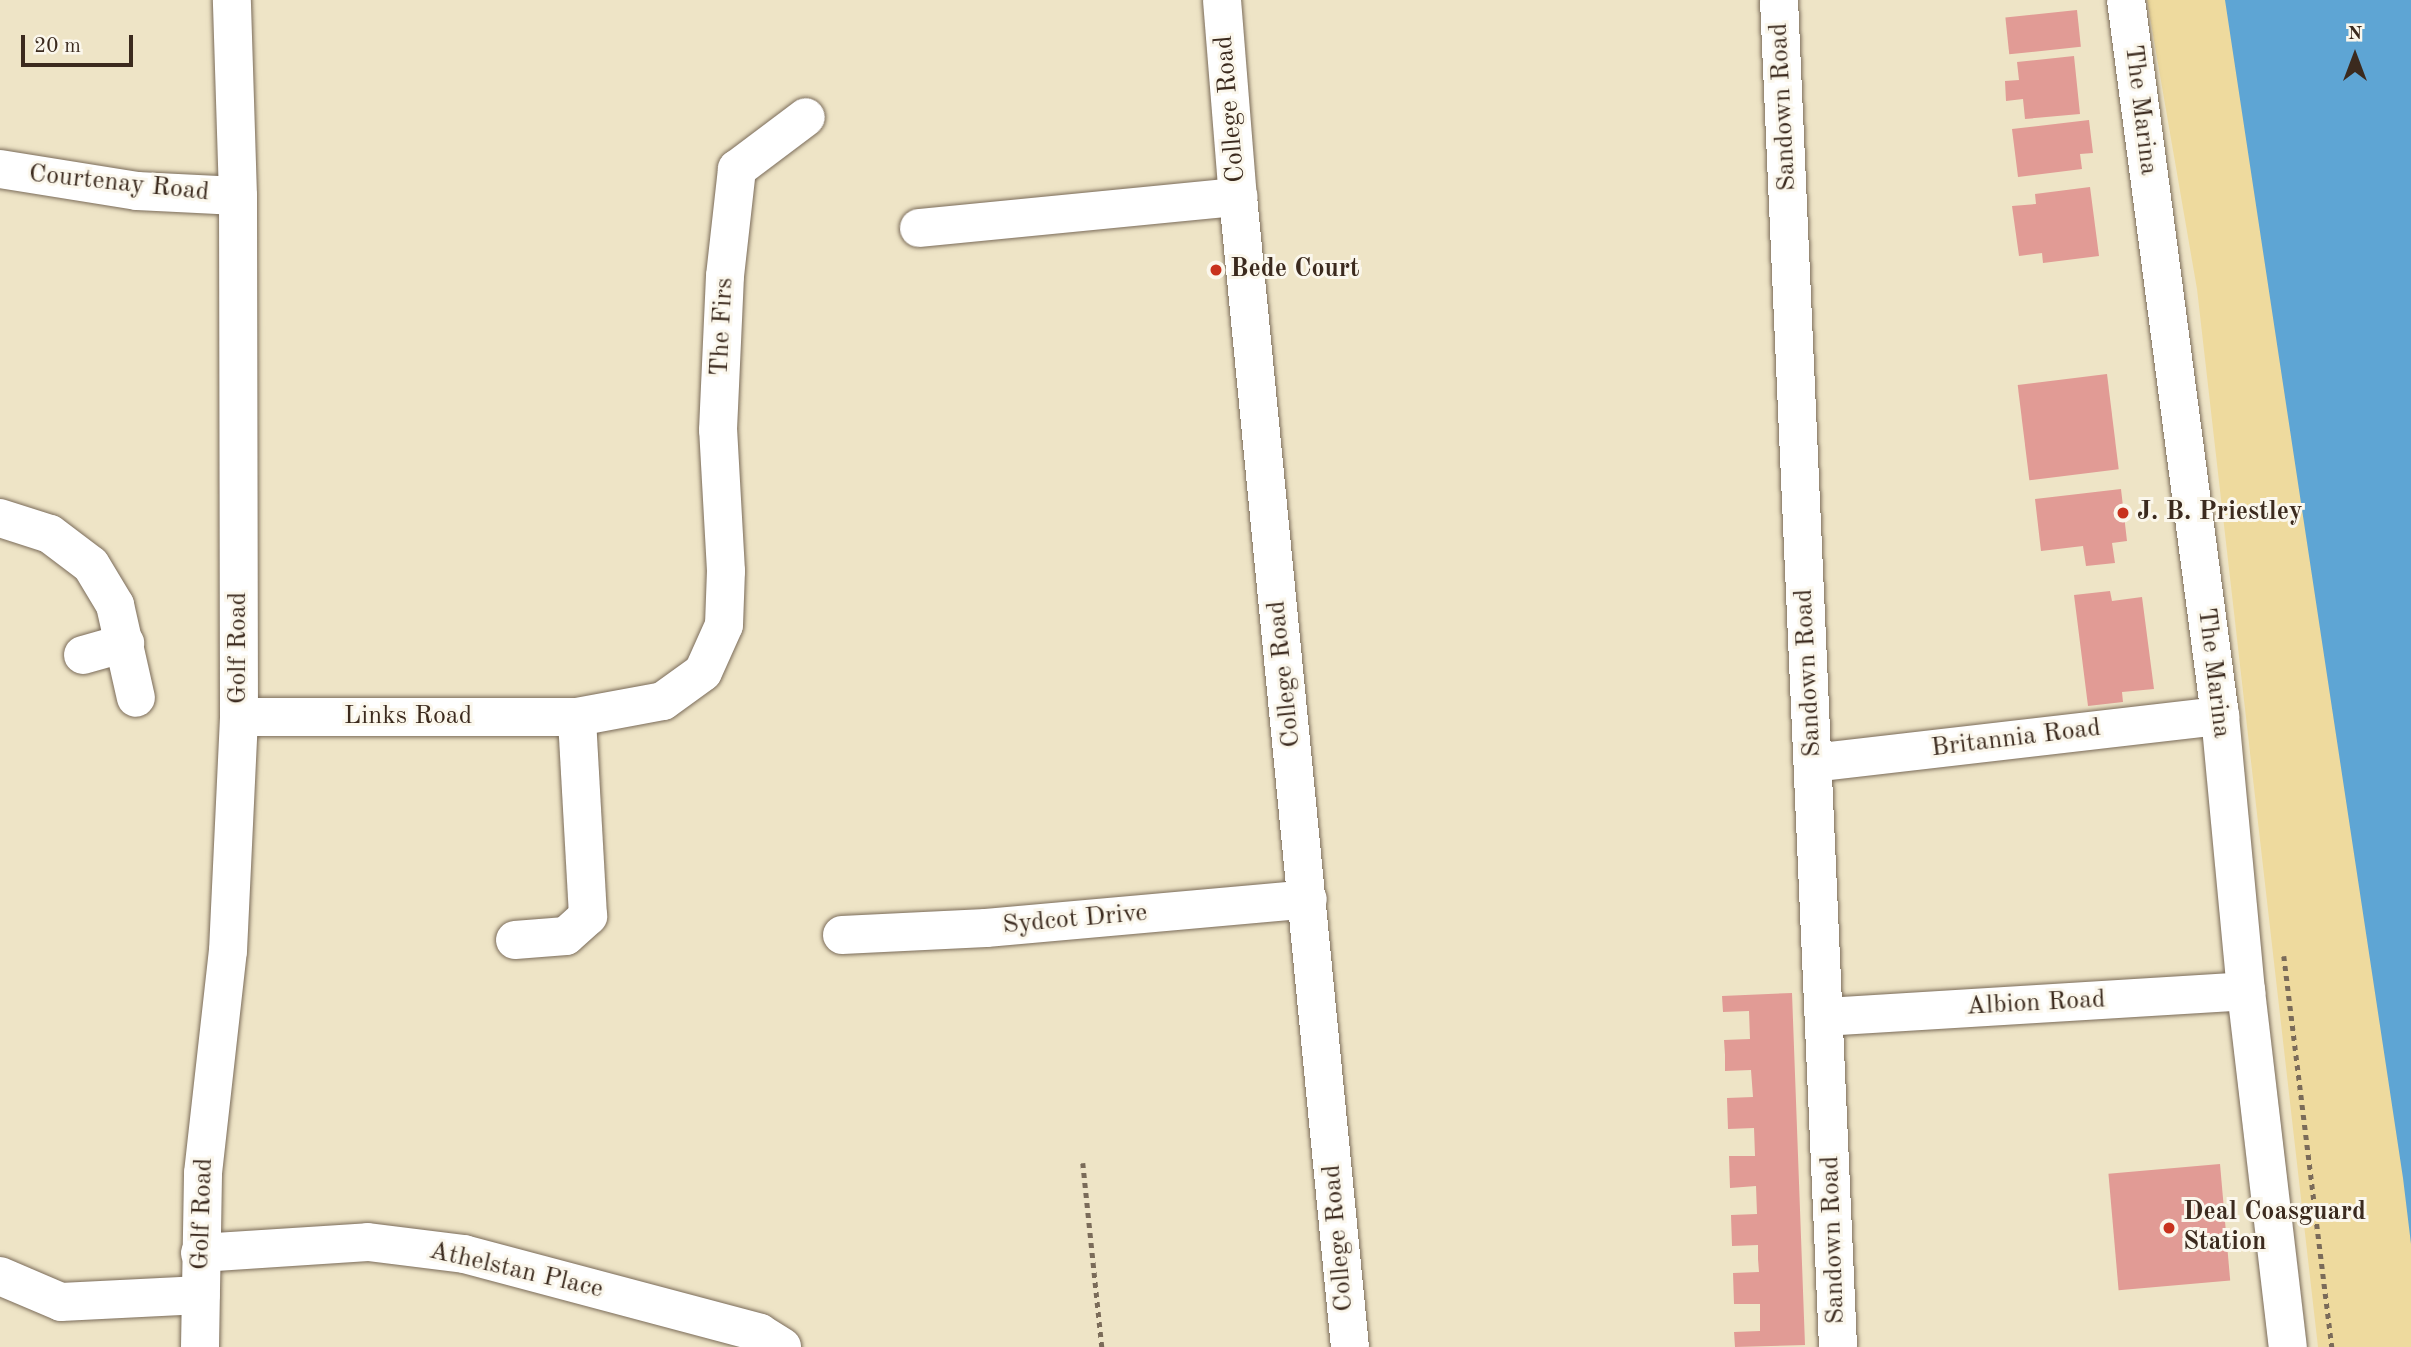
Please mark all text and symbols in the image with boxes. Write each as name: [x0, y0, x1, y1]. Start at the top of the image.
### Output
scale bar: [24, 21, 136, 65]
north arrow: [2320, 21, 2390, 91]
street label: Sandown Road: [1764, 22, 1804, 192]
text: N: [2348, 25, 2362, 44]
street label: College Road: [1209, 34, 1253, 184]
text: 20 m: [34, 36, 81, 57]
street label: The Marina: [2117, 43, 2163, 177]
street label: Courtenay Road: [27, 159, 211, 209]
place label: Bede Court: [1230, 254, 1360, 286]
marker: Bede Court: [1208, 262, 1224, 278]
street label: The Firs: [705, 277, 741, 377]
place label: J. B. Priestley: [2137, 497, 2303, 529]
marker: J. B. Priestley: [2115, 505, 2131, 521]
street label: Sandown Road: [1789, 588, 1829, 758]
street label: Golf Road: [223, 592, 255, 704]
street label: College Road: [1262, 599, 1308, 749]
street label: The Marina: [2190, 606, 2236, 740]
street label: Links Road: [344, 701, 472, 733]
street label: Britannia Road: [1929, 713, 2103, 765]
street label: Sydcot Drive: [1001, 898, 1149, 942]
street label: Albion Road: [1966, 985, 2106, 1023]
street label: Sandown Road: [1815, 1155, 1853, 1325]
street label: Golf Road: [185, 1157, 221, 1271]
street label: College Road: [1317, 1163, 1361, 1313]
place label: Deal Coasguard Station: [2183, 1197, 2366, 1258]
marker: Deal Coasguard Station: [2161, 1220, 2177, 1236]
street label: Athelstan Place: [426, 1236, 606, 1306]

